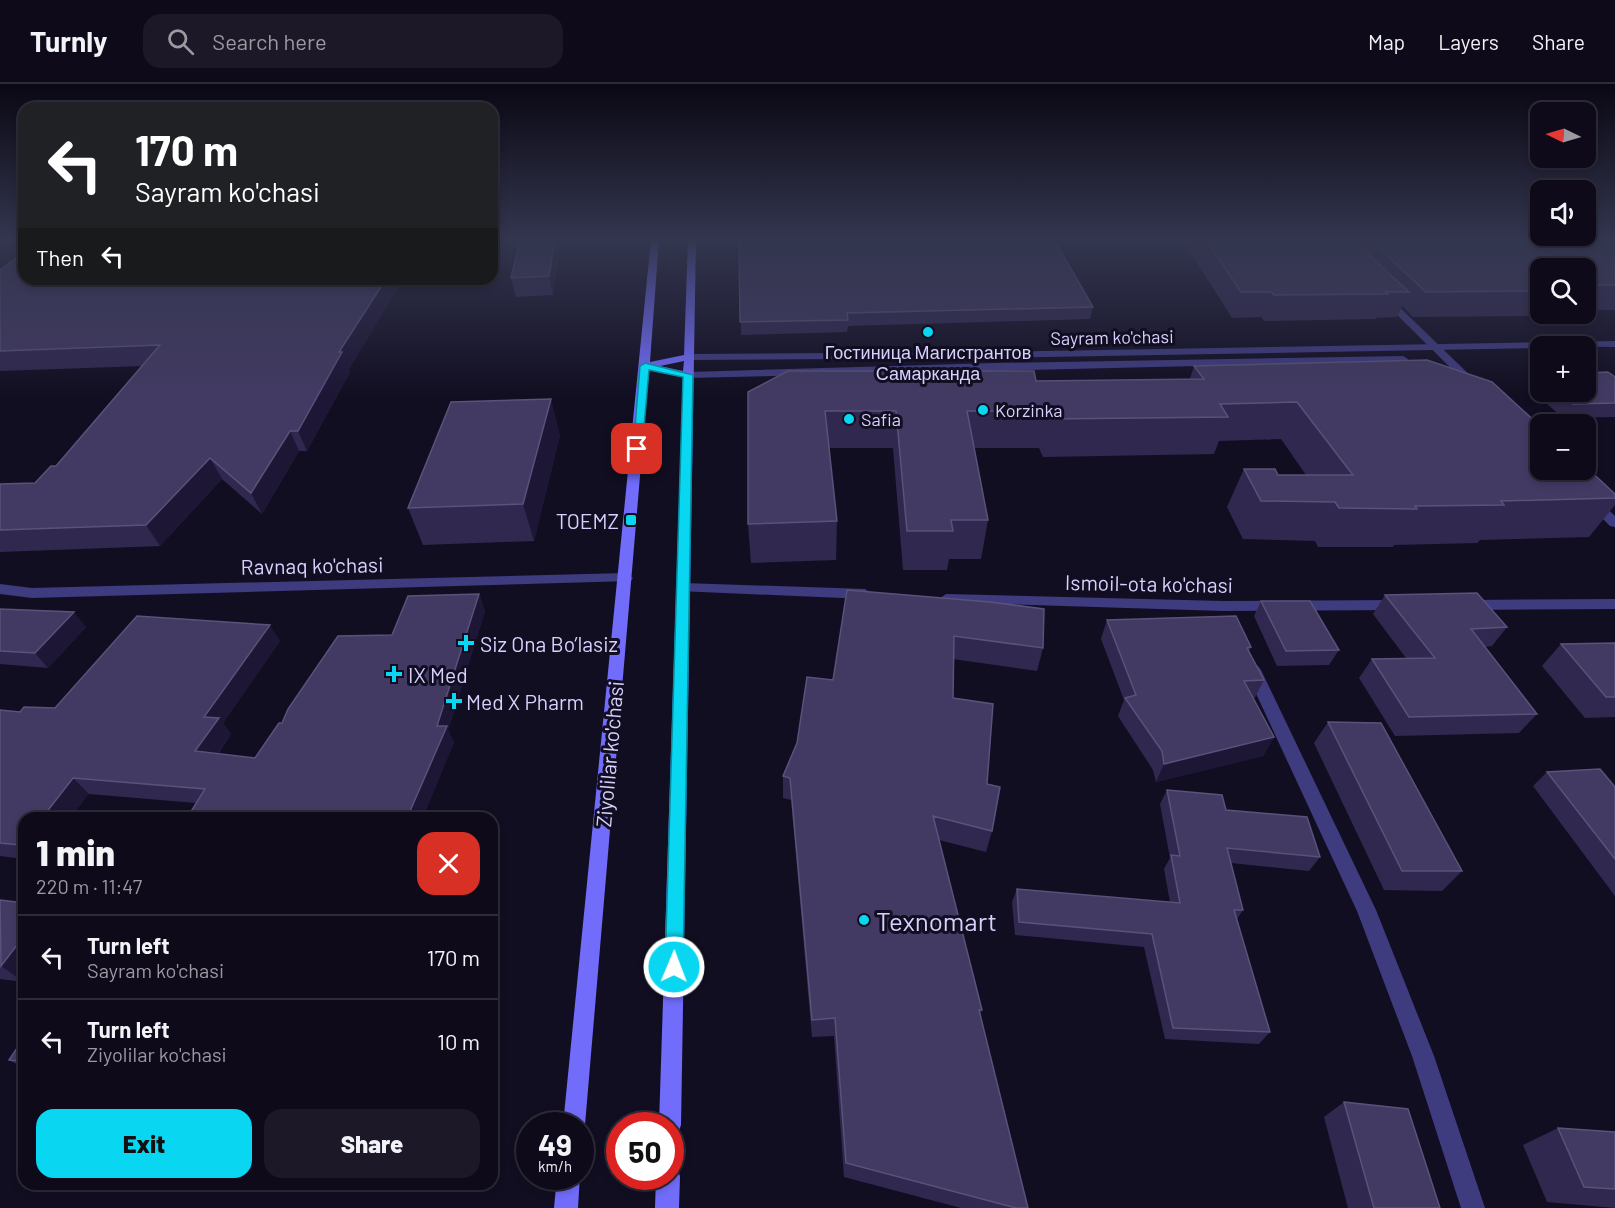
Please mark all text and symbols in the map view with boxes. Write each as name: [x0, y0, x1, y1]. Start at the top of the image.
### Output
search box: [143, 14, 563, 68]
text: Turnly: [30, 24, 107, 58]
icon: search: [164, 25, 197, 58]
text: Search here: [212, 28, 327, 54]
text: Map: [1368, 29, 1405, 54]
text: Layers: [1438, 29, 1499, 54]
text: Share: [1532, 29, 1585, 54]
north arrow: [1530, 102, 1596, 168]
map controls: [1530, 102, 1596, 480]
text: 170 m: [135, 124, 238, 174]
icon: left: [36, 126, 114, 204]
text: Sayram ko'chasi: [135, 175, 320, 207]
button: sound: [1530, 180, 1596, 246]
icon: left: [96, 240, 129, 273]
text: Then: [36, 244, 84, 270]
button: search: [1530, 258, 1596, 324]
marker: Гостиница Магистрантов Самарканда: [921, 325, 935, 339]
street label: Sayram ko'chasi: [1050, 325, 1174, 349]
button: +: [1530, 336, 1596, 402]
place label: Гостиница Магистрантов Самарканда: [825, 341, 1031, 384]
place label: Korzinka: [995, 399, 1062, 421]
marker: Korzinka: [976, 403, 990, 417]
place label: Safia: [861, 408, 901, 430]
marker: Safia: [842, 412, 856, 426]
button: −: [1530, 414, 1596, 480]
pin: [611, 423, 662, 474]
icon: arrive: [620, 432, 653, 465]
place label: TOEMZ: [556, 508, 619, 533]
marker: TOEMZ: [624, 513, 638, 527]
street label: Ravnaq ko'chasi: [240, 551, 384, 579]
street label: Ismoil-ota ko'chasi: [1065, 569, 1233, 597]
place label: Siz Ona Bo’lasiz: [480, 631, 618, 656]
marker: Siz Ona Bo’lasiz: [457, 634, 475, 652]
place label: IX Med: [408, 662, 468, 687]
marker: IX Med: [385, 665, 403, 683]
street label: Ziyolilar ko'chasi: [590, 680, 628, 828]
place label: Med X Pharm: [466, 689, 584, 714]
marker: Med X Pharm: [447, 694, 461, 708]
text: 1 min: [36, 830, 115, 873]
button: close: [417, 832, 480, 895]
text: 220 m · 11:47: [36, 874, 142, 898]
place label: Texnomart: [876, 905, 997, 936]
marker: Texnomart: [857, 913, 871, 927]
text: Turn left: [87, 932, 170, 958]
position arrow: [642, 935, 706, 999]
icon: left: [36, 941, 69, 974]
text: 170 m: [427, 944, 480, 970]
text: Sayram ko'chasi: [87, 958, 224, 982]
text: Turn left: [87, 1016, 170, 1042]
icon: left: [36, 1025, 69, 1058]
text: 10 m: [437, 1028, 480, 1054]
text: Ziyolilar ko'chasi: [87, 1042, 227, 1066]
button: Exit: [36, 1109, 252, 1178]
button: Share: [264, 1109, 480, 1178]
speed limit sign: 50: [606, 1112, 684, 1190]
text: 49: [538, 1126, 572, 1162]
text: km/h: [538, 1157, 572, 1175]

